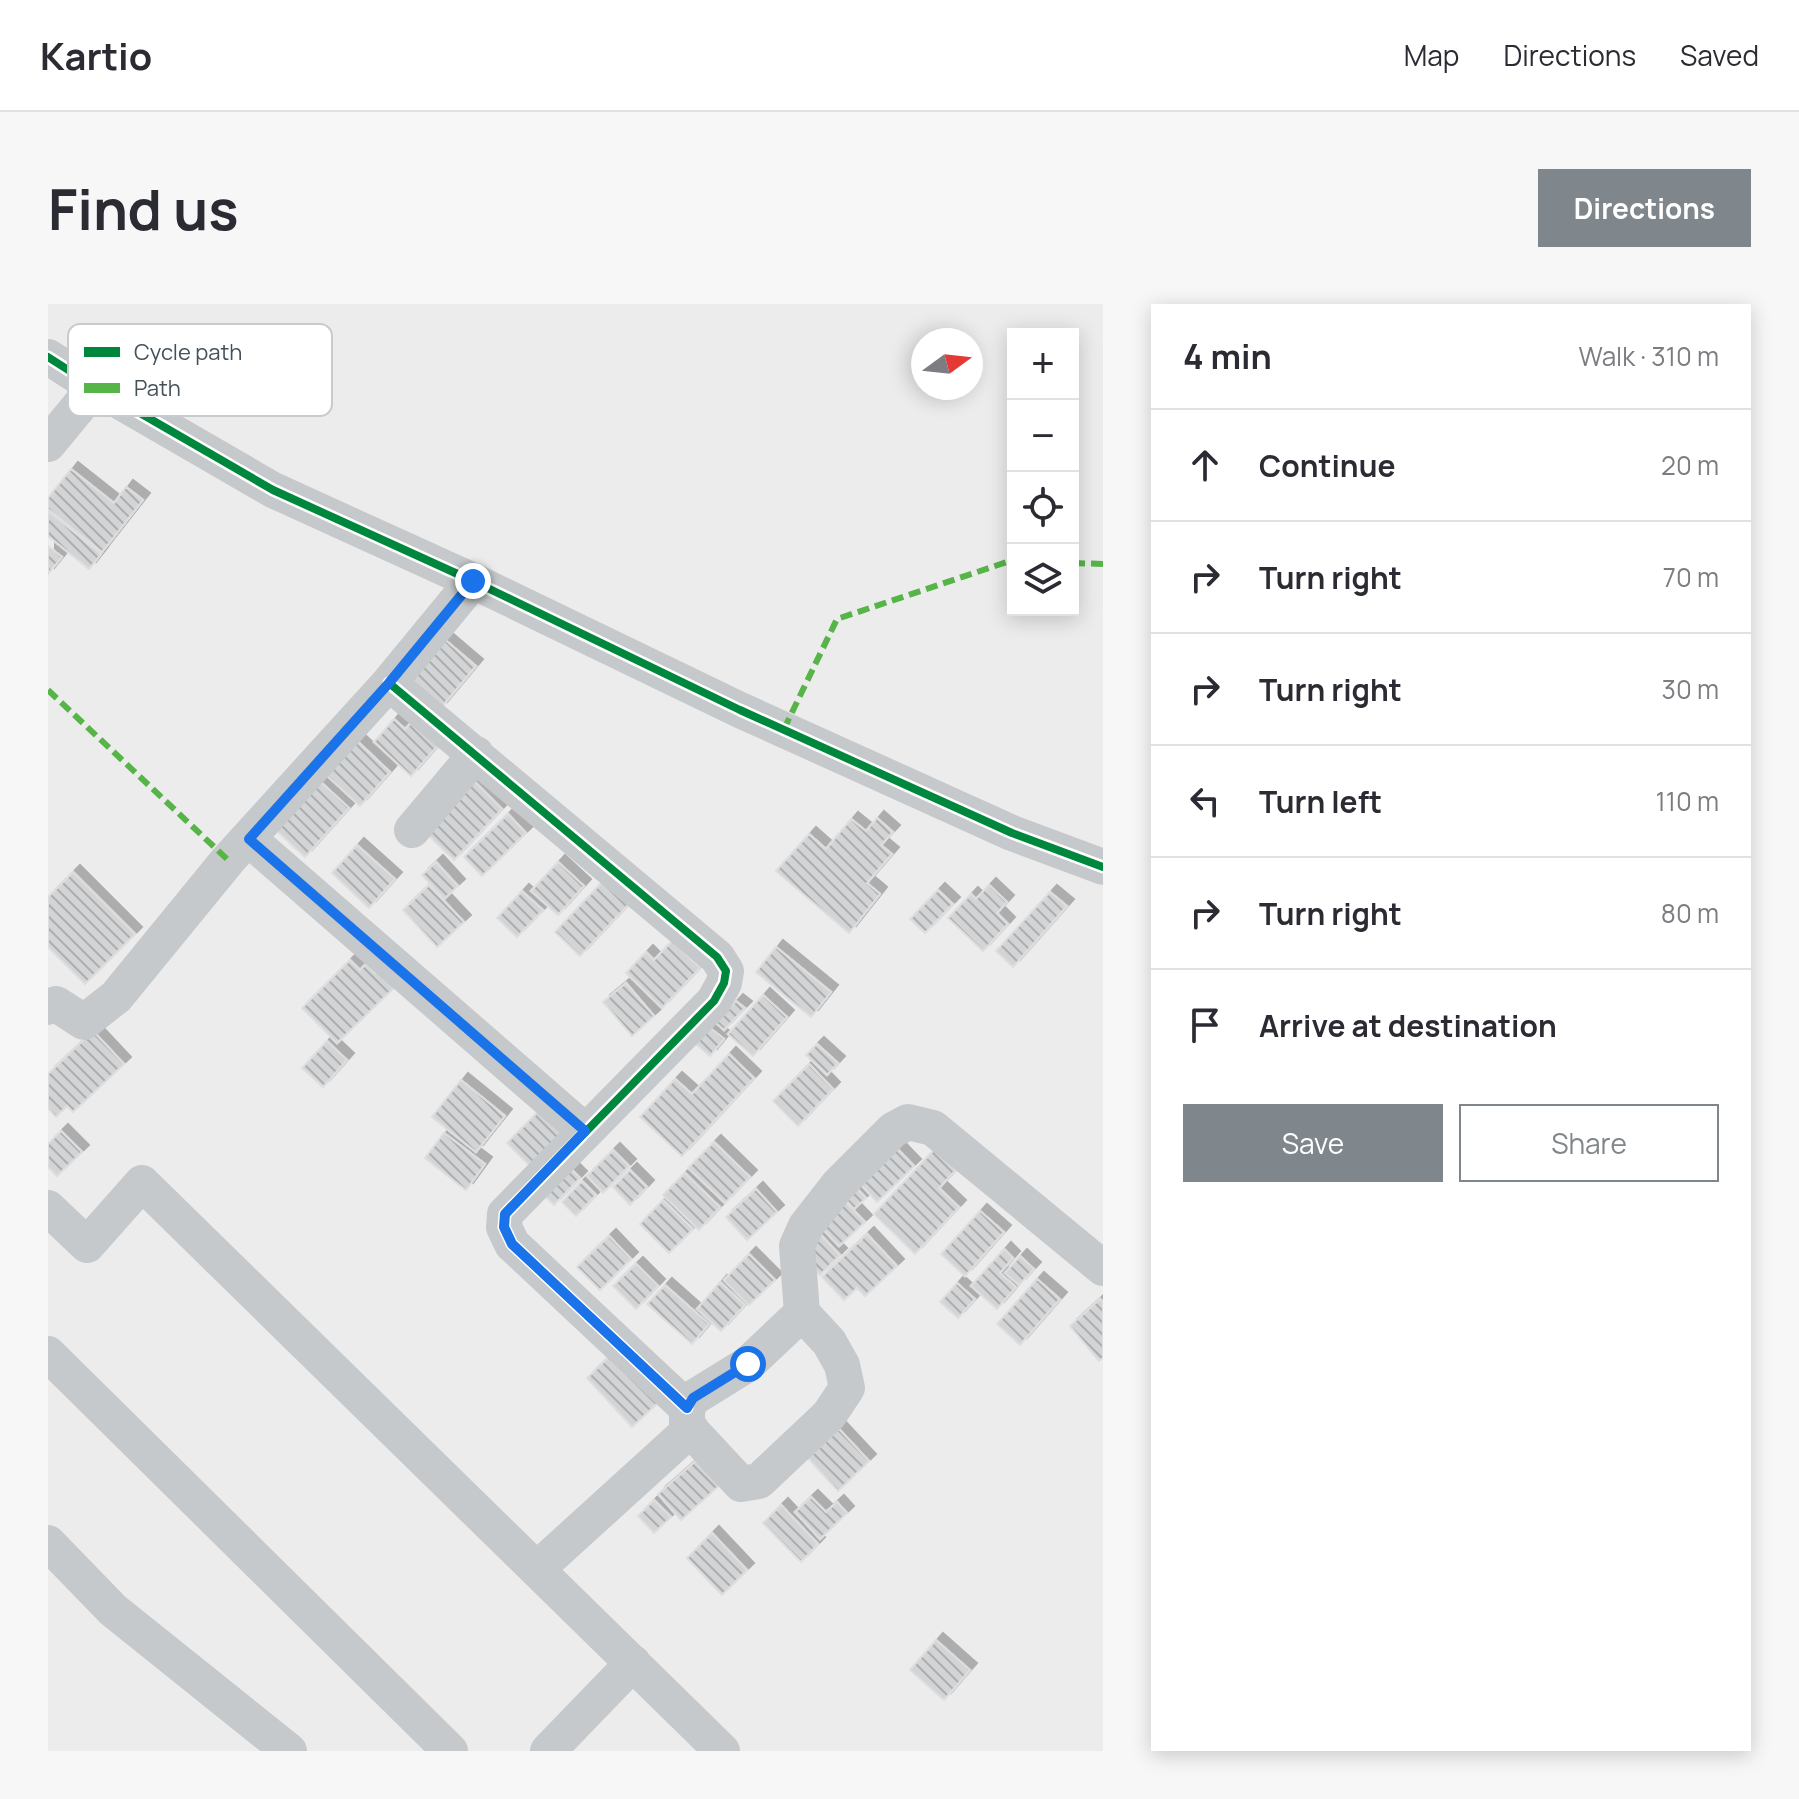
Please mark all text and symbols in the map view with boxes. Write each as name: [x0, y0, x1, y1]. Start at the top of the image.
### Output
text: Kartio: [40, 29, 152, 81]
text: Map: [1404, 36, 1459, 74]
text: Directions: [1503, 36, 1636, 74]
text: Saved: [1680, 36, 1759, 74]
button: Directions: [1538, 169, 1751, 247]
text: Find us: [48, 170, 239, 247]
legend: [68, 324, 332, 416]
north arrow: [911, 328, 983, 400]
map controls: [1007, 328, 1079, 616]
button: +: [1007, 328, 1079, 400]
text: 4 min: [1183, 333, 1272, 379]
text: Cycle path: [134, 337, 242, 367]
text: Walk · 310 m: [1579, 338, 1719, 374]
text: Path: [134, 373, 181, 403]
button: −: [1007, 400, 1079, 472]
icon: ahead: [1183, 443, 1227, 487]
text: Continue: [1259, 445, 1395, 486]
text: 20 m: [1661, 447, 1719, 483]
button: locate: [1007, 472, 1079, 544]
button: layers: [1007, 544, 1079, 616]
icon: right: [1183, 555, 1227, 599]
text: Turn right: [1259, 557, 1402, 598]
text: 70 m: [1663, 559, 1719, 595]
route end: [455, 563, 491, 599]
icon: right: [1183, 667, 1227, 711]
text: Turn right: [1259, 669, 1402, 710]
text: 30 m: [1662, 671, 1719, 707]
icon: left: [1183, 779, 1227, 823]
text: Turn left: [1259, 781, 1382, 822]
text: 110 m: [1656, 783, 1719, 819]
icon: right: [1183, 891, 1227, 935]
text: Turn right: [1259, 893, 1402, 934]
text: 80 m: [1661, 895, 1719, 931]
icon: arrive: [1183, 1003, 1227, 1047]
text: Arrive at destination: [1259, 1005, 1557, 1046]
button: Save: [1183, 1104, 1443, 1182]
button: Share: [1459, 1104, 1719, 1182]
route start: [730, 1346, 766, 1382]

